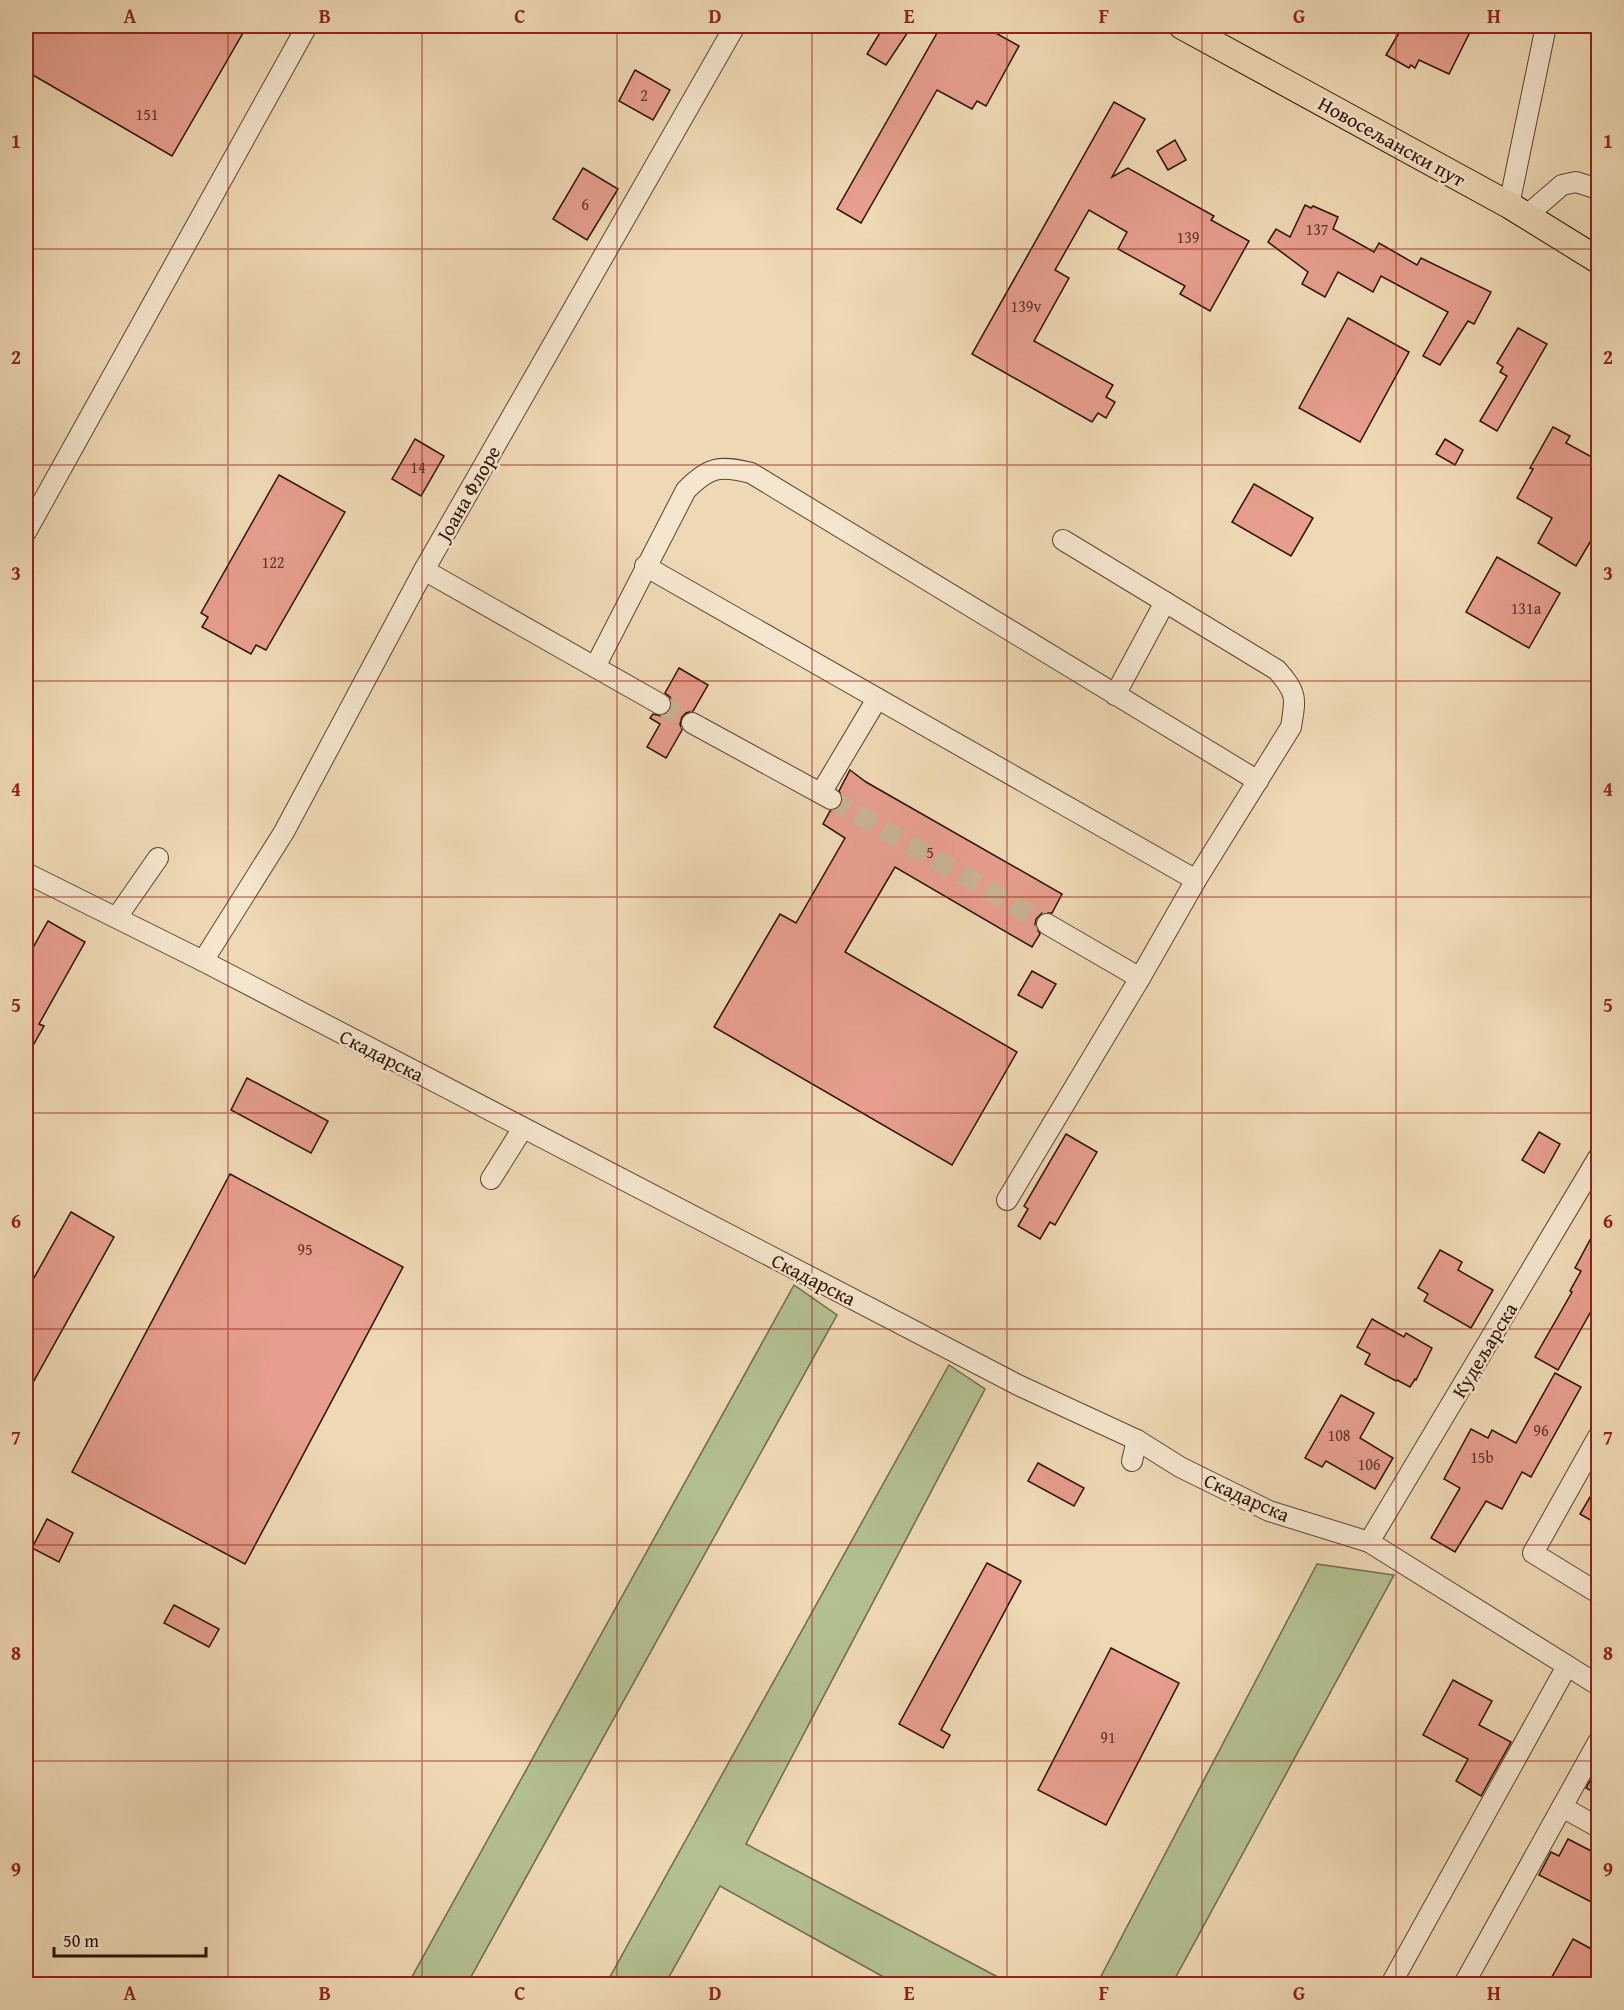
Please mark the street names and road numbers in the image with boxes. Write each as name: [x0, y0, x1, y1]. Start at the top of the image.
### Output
street label: Новосељански пут: [1313, 88, 1471, 194]
street label: Јоана Флоре: [427, 440, 507, 549]
street label: Скадарска: [335, 1021, 430, 1089]
street label: Скадарска: [767, 1245, 862, 1313]
street label: Кудељарска: [1444, 1296, 1524, 1403]
street label: Скадарска: [1200, 1465, 1295, 1529]

